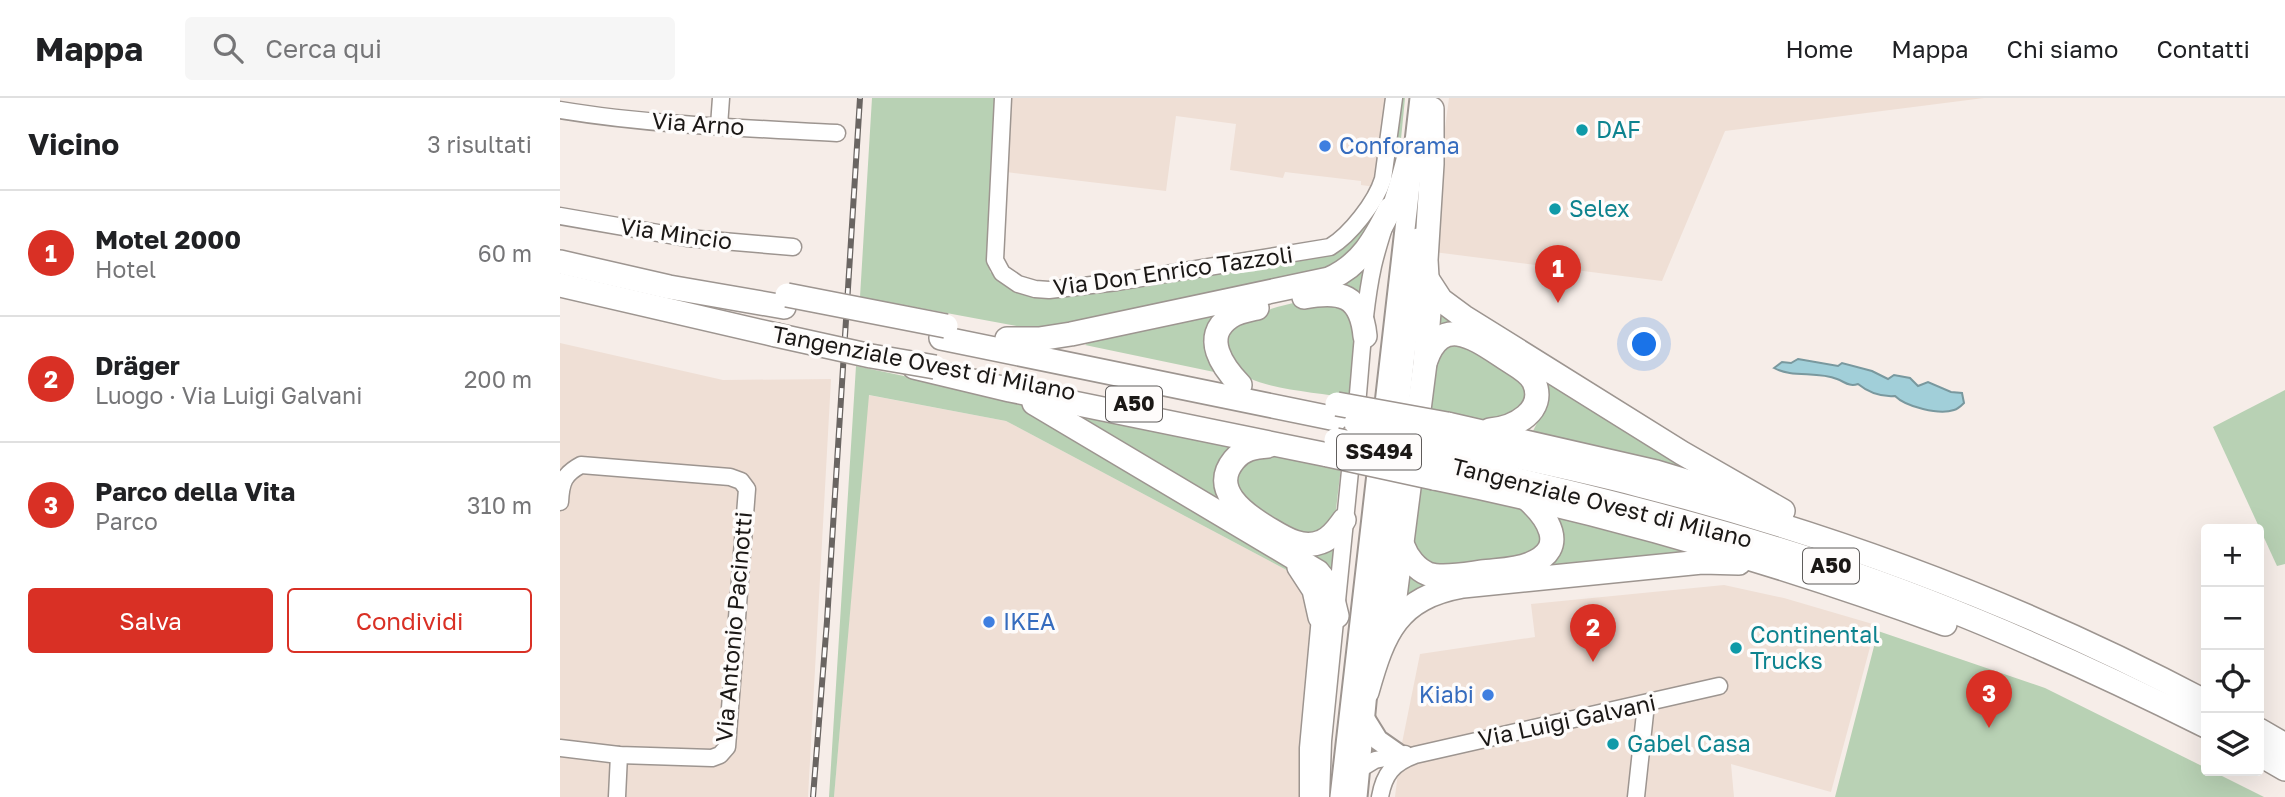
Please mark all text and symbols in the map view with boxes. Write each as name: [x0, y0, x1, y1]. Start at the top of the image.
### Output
search box: [185, 17, 675, 80]
text: Mappa: [35, 29, 143, 68]
icon: search: [209, 29, 247, 67]
text: Cerca qui: [265, 33, 382, 64]
text: Home: [1785, 34, 1853, 63]
text: Mappa: [1891, 34, 1969, 63]
text: Chi siamo: [2007, 34, 2118, 63]
text: Contatti: [2156, 34, 2250, 63]
street label: Via Arno: [651, 106, 745, 140]
place label: DAF: [1596, 115, 1641, 143]
marker: DAF: [1574, 122, 1590, 138]
text: Vicino: [28, 126, 119, 162]
text: 3 risultati: [427, 130, 532, 158]
place label: Conforama: [1339, 131, 1460, 159]
marker: Conforama: [1317, 138, 1333, 154]
place label: Selex: [1569, 194, 1630, 222]
marker: Selex: [1547, 201, 1563, 217]
street label: Via Mincio: [618, 211, 734, 255]
text: Motel 2000: [95, 224, 241, 255]
text: 1: [45, 239, 57, 267]
text: 60 m: [478, 239, 532, 267]
street label: Via Don Enrico Tazzoli: [1051, 239, 1294, 301]
pin: 1: [1535, 245, 1581, 303]
text: Hotel: [95, 255, 156, 283]
street label: Tangenziale Ovest di Milano: [770, 319, 1078, 405]
your location: [1627, 327, 1661, 361]
text: Dräger: [95, 350, 180, 381]
text: 2: [44, 365, 58, 393]
text: 200 m: [464, 365, 532, 393]
text: Luogo · Via Luigi Galvani: [95, 381, 362, 409]
road number: A50: [1106, 386, 1162, 422]
road number: SS494: [1337, 434, 1421, 470]
street label: Tangenziale Ovest di Milano: [1449, 451, 1755, 553]
text: Parco della Vita: [95, 476, 295, 507]
text: 3: [44, 491, 58, 519]
text: 310 m: [467, 491, 532, 519]
text: Parco: [95, 507, 158, 535]
street label: Via Antonio Pacinotti: [709, 510, 757, 743]
map controls: [2201, 524, 2264, 776]
button: +: [2201, 524, 2264, 587]
road number: A50: [1803, 548, 1859, 584]
button: −: [2201, 587, 2264, 650]
button: Salva: [28, 588, 273, 653]
button: Condividi: [287, 588, 532, 653]
pin: 2: [1570, 604, 1616, 662]
place label: IKEA: [1003, 607, 1056, 635]
marker: IKEA: [981, 614, 997, 630]
place label: Continental Trucks: [1750, 620, 1880, 674]
marker: Continental Trucks: [1728, 640, 1744, 656]
button: locate: [2201, 650, 2264, 713]
pin: 3: [1966, 670, 2012, 728]
place label: Kiabi: [1419, 680, 1474, 708]
marker: Kiabi: [1480, 687, 1496, 703]
street label: Via Luigi Galvani: [1475, 688, 1658, 753]
button: layers: [2201, 713, 2264, 776]
place label: Gabel Casa: [1627, 729, 1751, 757]
marker: Gabel Casa: [1605, 736, 1621, 752]

